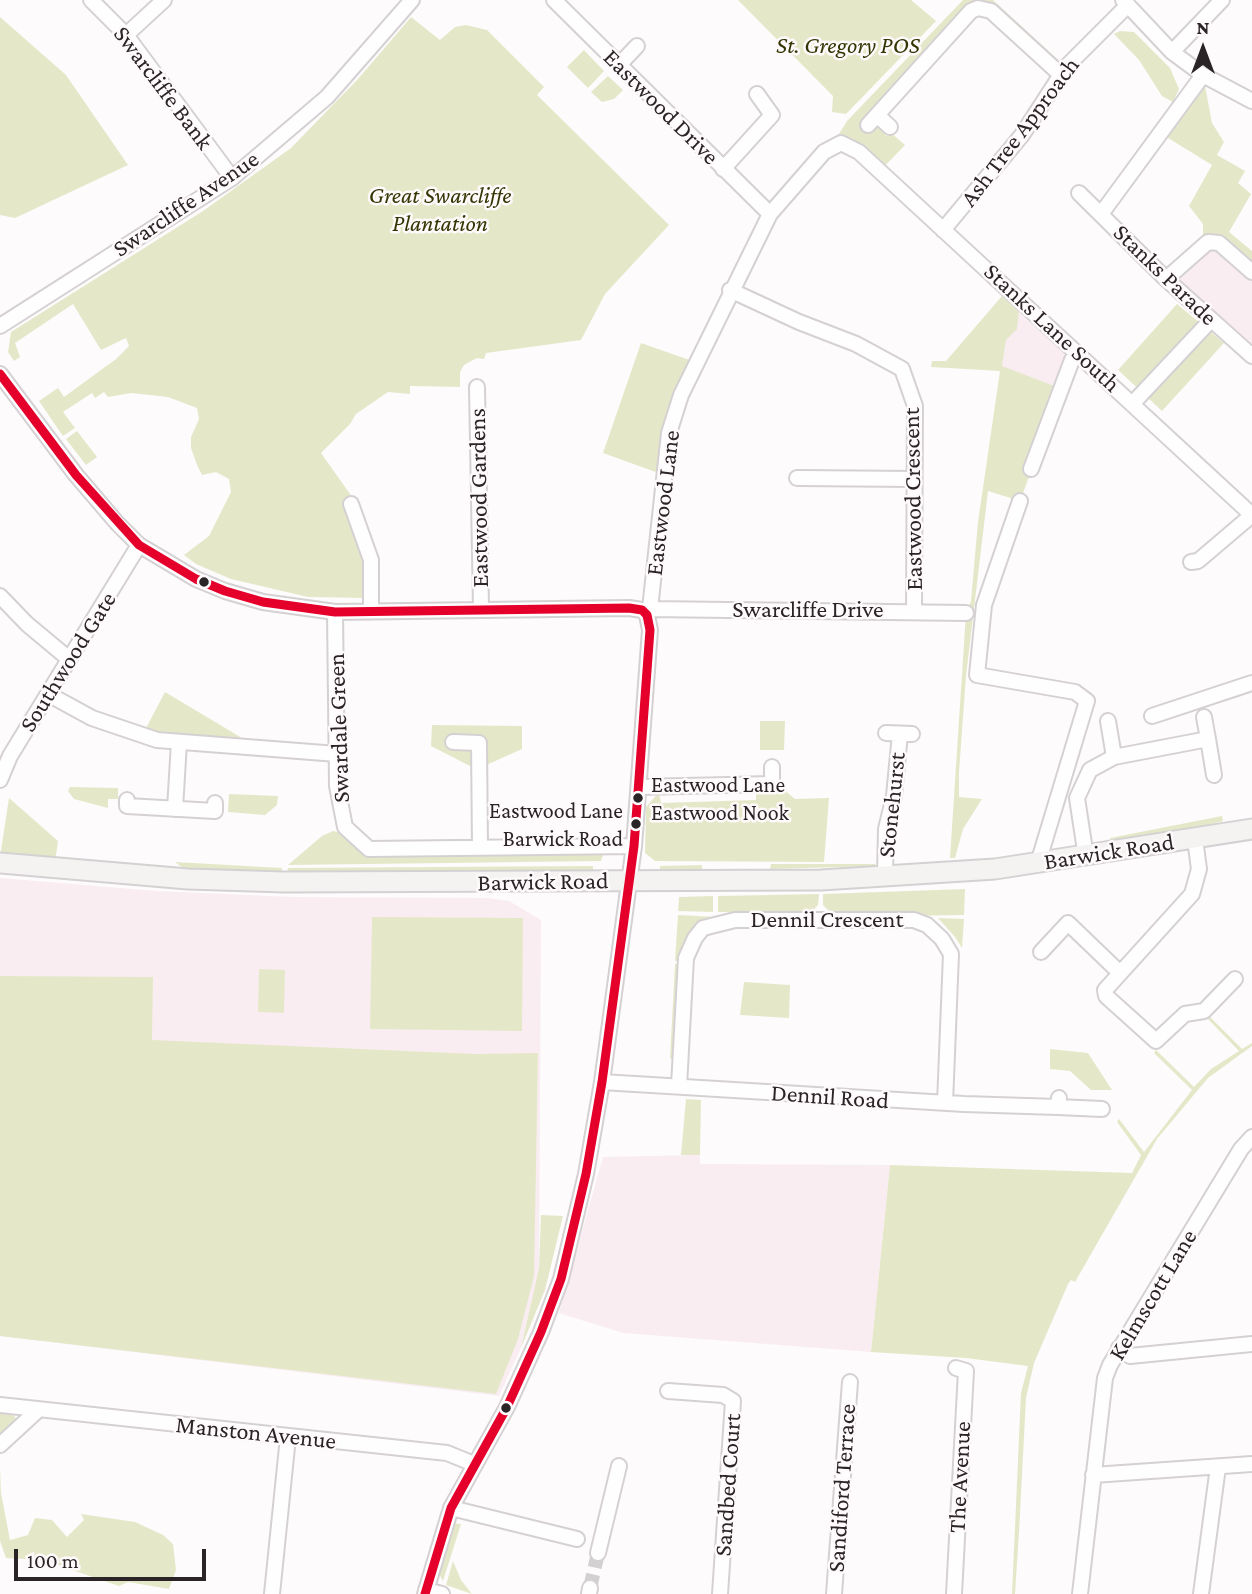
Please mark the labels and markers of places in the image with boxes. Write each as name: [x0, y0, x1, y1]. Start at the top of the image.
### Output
unlabelled marker: [197, 575, 211, 589]
place label: Eastwood Lane Eastwood Nook: [651, 772, 789, 824]
marker: Eastwood Lane Eastwood Nook: [631, 791, 645, 805]
place label: Eastwood Lane Barwick Road: [489, 798, 623, 850]
marker: Eastwood Lane Barwick Road: [629, 817, 643, 831]
unlabelled marker: [499, 1401, 513, 1415]

